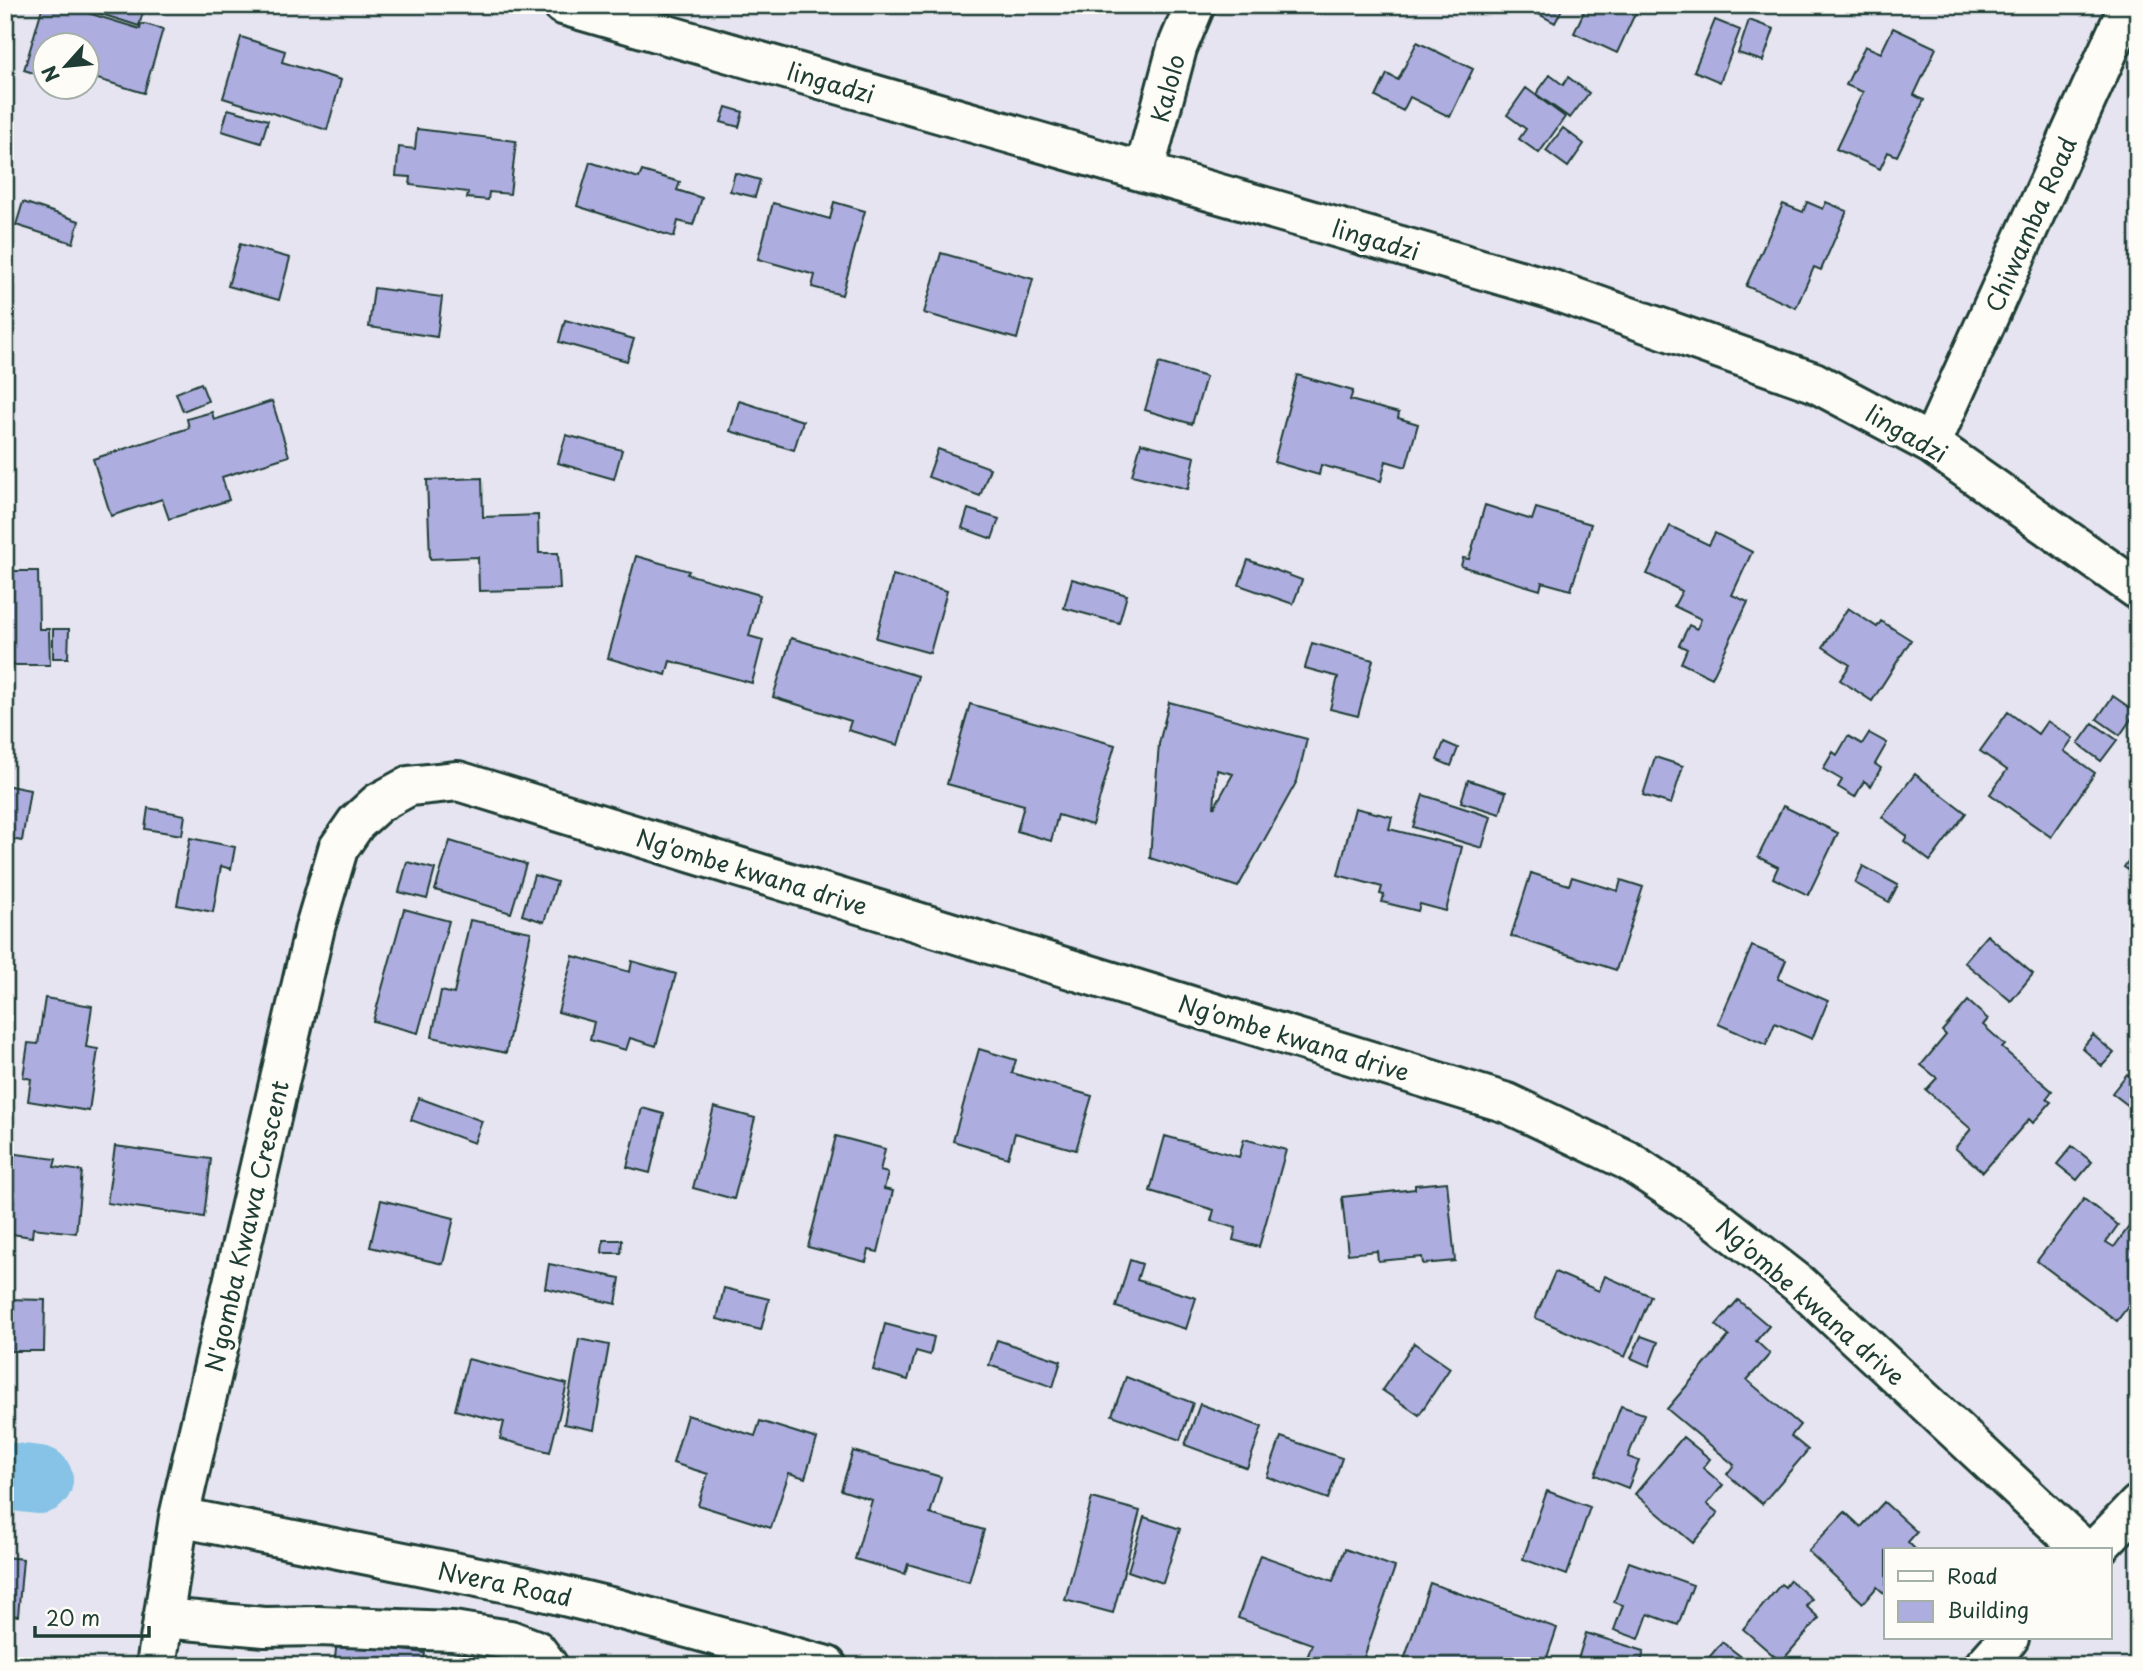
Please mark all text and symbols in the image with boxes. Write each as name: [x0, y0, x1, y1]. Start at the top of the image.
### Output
north arrow: [32, 32, 102, 102]
street label: Kalolo: [1141, 50, 1193, 126]
street label: lingadzi: [783, 52, 879, 112]
text: N: [34, 61, 66, 87]
street label: Chiwamba Road: [1975, 130, 2085, 318]
street label: lingadzi: [1328, 209, 1424, 269]
street label: lingadzi: [1859, 395, 1955, 471]
street label: Ng'ombe kwana drive: [632, 819, 872, 923]
street label: Ng'ombe kwana drive: [1174, 985, 1414, 1089]
street label: N'gomba Kwawa Crescent: [195, 1076, 297, 1375]
street label: Ng'ombe kwana drive: [1708, 1209, 1914, 1393]
legend: [1884, 1548, 2112, 1640]
street label: Nvera Road: [435, 1551, 575, 1615]
text: Road: [1947, 1559, 1998, 1591]
text: Building: [1947, 1593, 2029, 1625]
scale bar: [35, 1594, 149, 1638]
text: 20 m: [46, 1601, 100, 1633]

